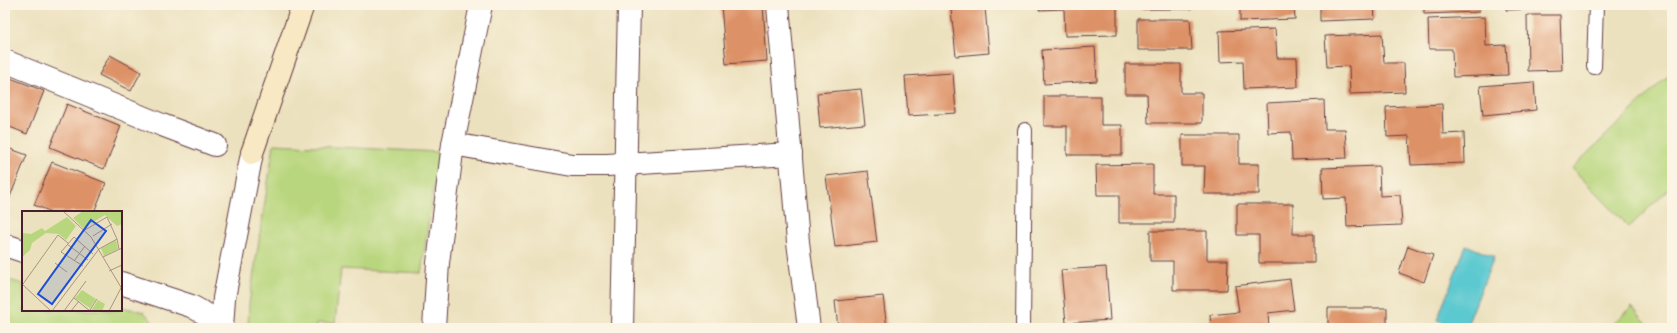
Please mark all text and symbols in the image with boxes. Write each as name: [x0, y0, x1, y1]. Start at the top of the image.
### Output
inset map: [22, 211, 122, 311]

